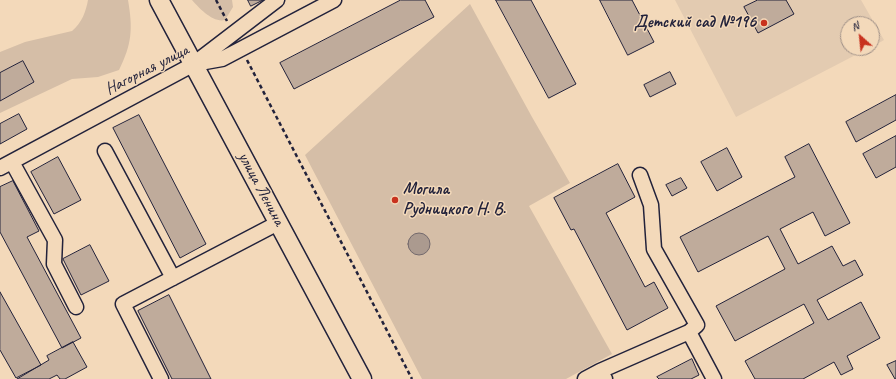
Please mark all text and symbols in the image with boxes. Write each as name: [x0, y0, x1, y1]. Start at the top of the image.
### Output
place label: Детский сад №196: [634, 13, 756, 33]
north arrow: [840, 16, 880, 56]
marker: Детский сад №196: [759, 18, 769, 28]
text: N: [849, 18, 861, 34]
street label: Нагорная улица: [102, 40, 192, 100]
street label: улица Ленина: [233, 149, 289, 229]
place label: Могила Рудницкого Н. В.: [403, 180, 506, 220]
marker: Могила Рудницкого Н. В.: [390, 195, 400, 205]

